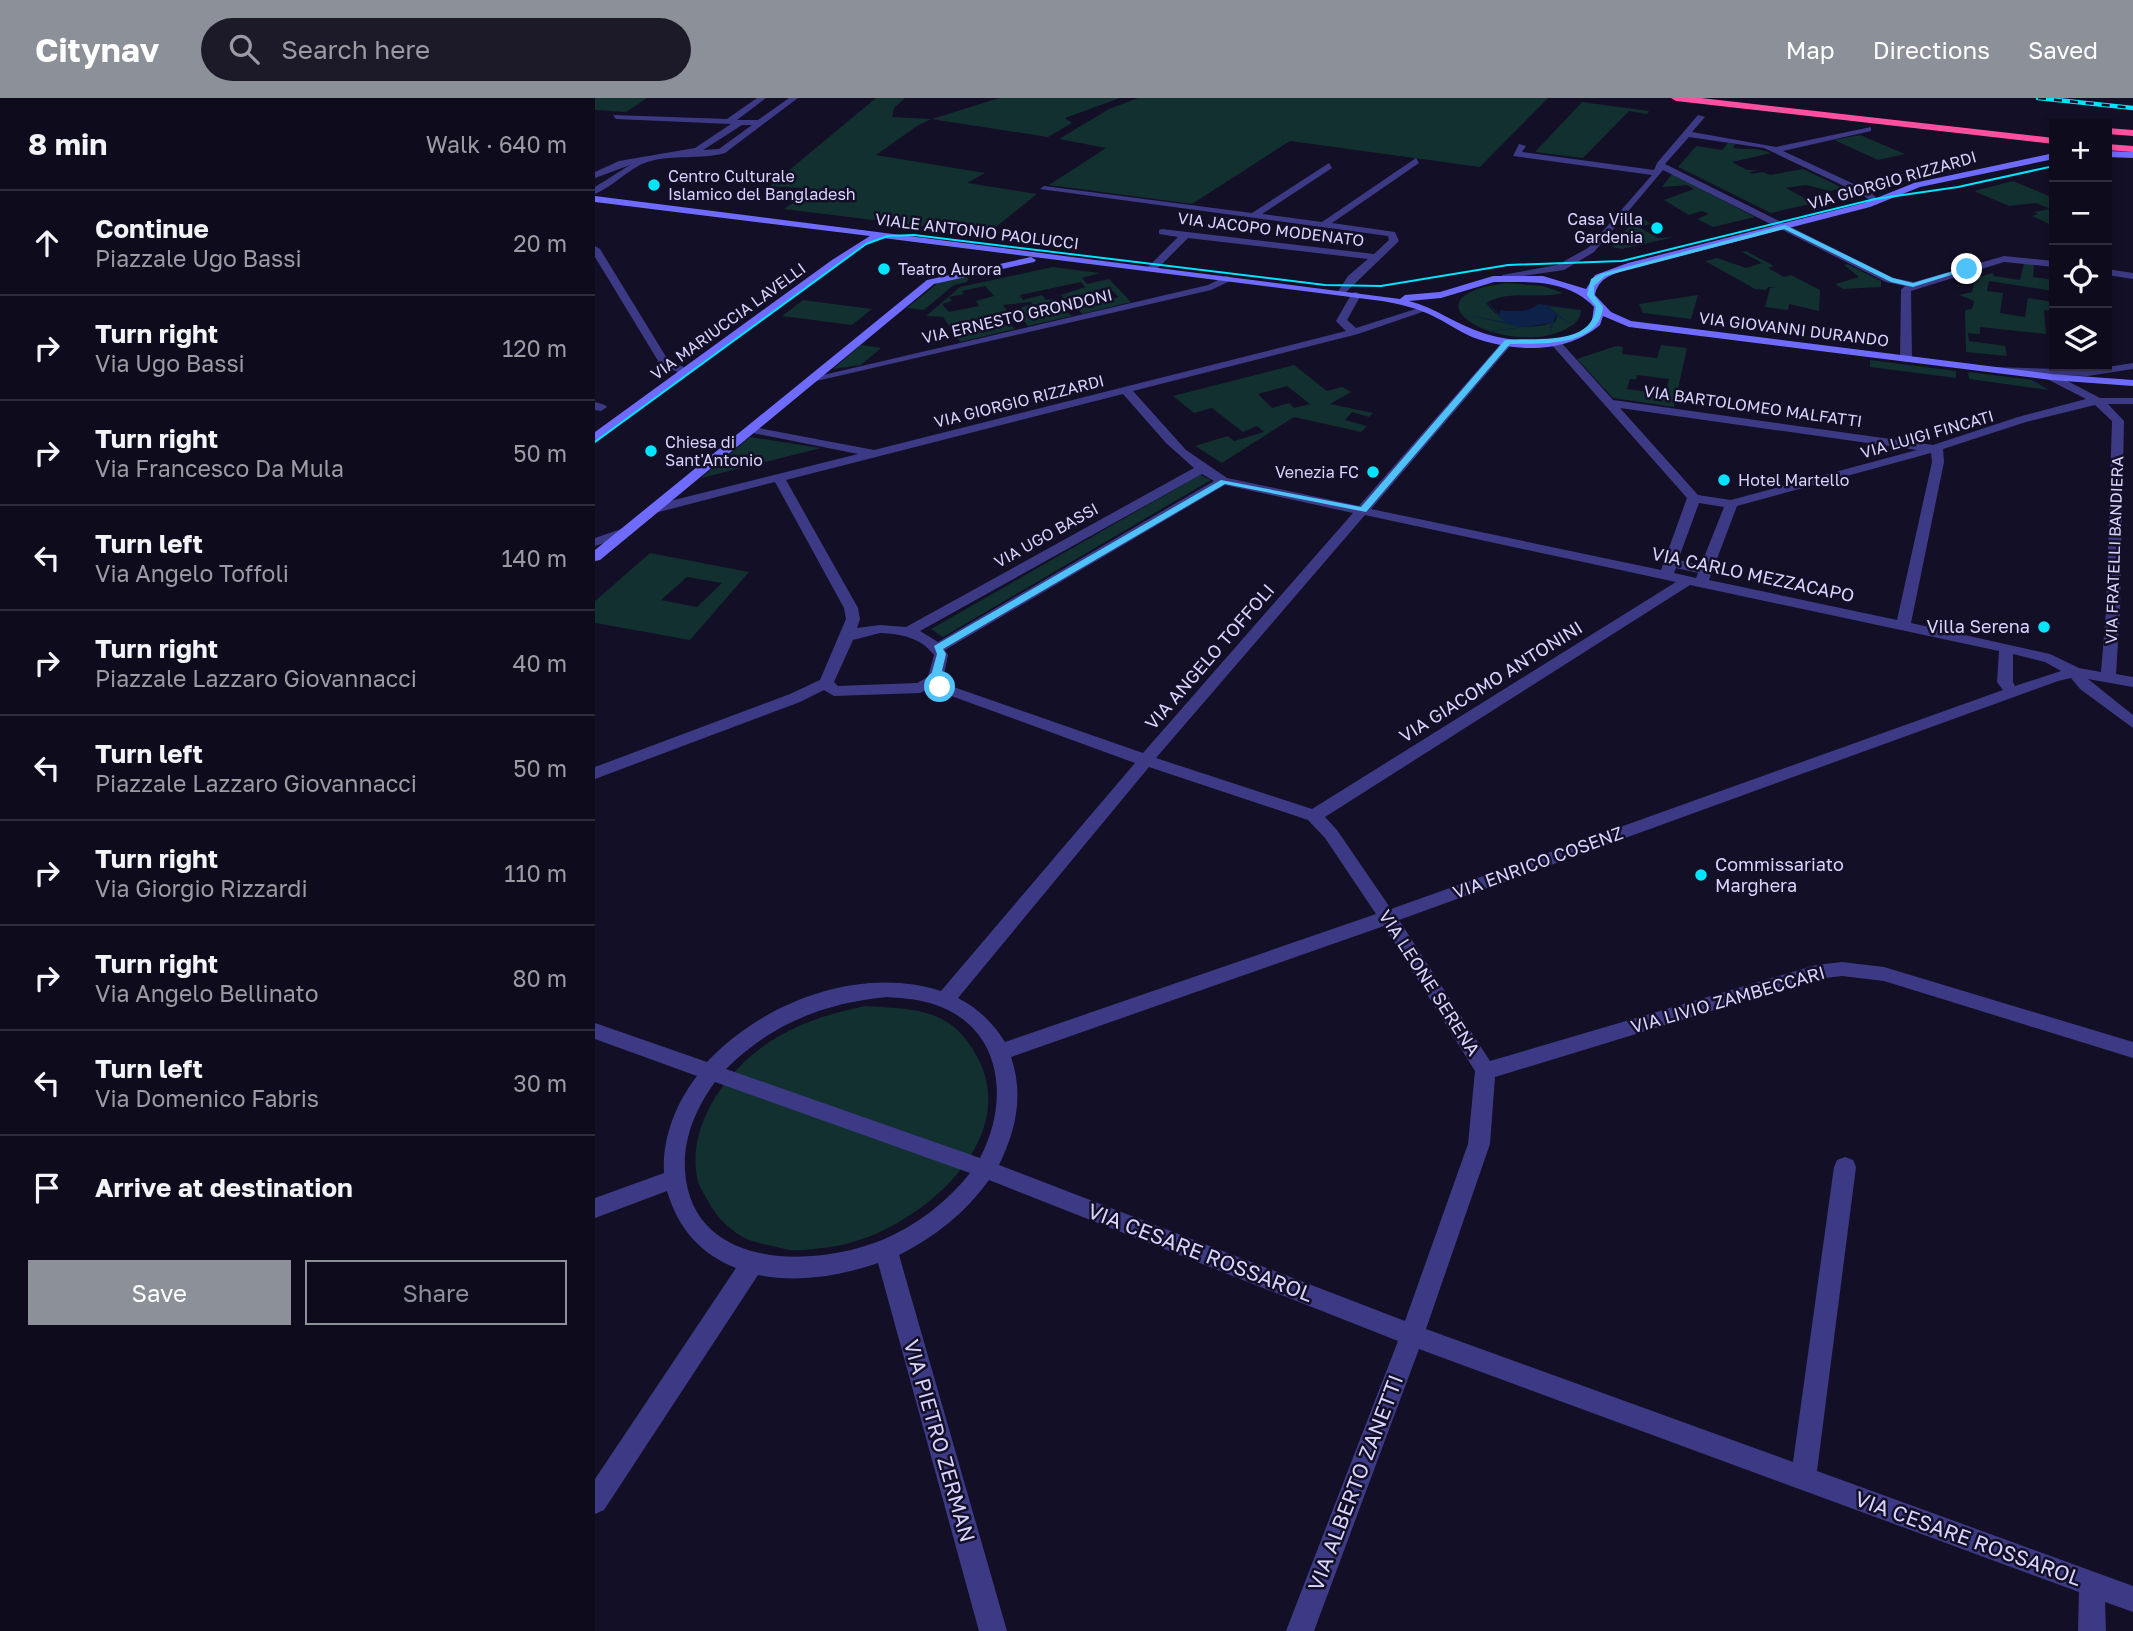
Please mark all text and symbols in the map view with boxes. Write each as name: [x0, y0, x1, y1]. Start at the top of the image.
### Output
search box: [201, 18, 691, 81]
text: Citynav: [35, 30, 159, 69]
icon: search: [225, 30, 263, 68]
text: Search here: [281, 34, 430, 65]
text: Map: [1786, 35, 1835, 64]
text: Directions: [1873, 35, 1990, 64]
text: Saved: [2028, 35, 2098, 64]
map controls: [2049, 119, 2112, 371]
button: +: [2049, 119, 2112, 182]
text: 8 min: [28, 126, 107, 162]
text: Walk · 640 m: [426, 130, 567, 158]
street label: VIA GIORGIO RIZZARDI: [1805, 146, 1979, 214]
place label: Centro Culturale Islamico del Bangladesh: [668, 166, 856, 204]
marker: Centro Culturale Islamico del Bangladesh: [646, 177, 662, 193]
button: −: [2049, 182, 2112, 245]
street label: VIA JACOPO MODENATO: [1177, 208, 1365, 250]
street label: VIALE ANTONIO PAOLUCCI: [874, 209, 1080, 253]
place label: Casa Villa Gardenia: [1567, 209, 1643, 247]
text: Continue: [95, 213, 209, 244]
marker: Casa Villa Gardenia: [1649, 220, 1665, 236]
icon: ahead: [28, 224, 66, 262]
text: 20 m: [513, 229, 567, 257]
text: Piazzale Ugo Bassi: [95, 244, 302, 272]
button: locate: [2049, 245, 2112, 308]
route end: [1951, 253, 1982, 284]
street label: VIA MARIUCCIA LAVELLI: [647, 258, 809, 384]
place label: Teatro Aurora: [898, 259, 1002, 279]
marker: Teatro Aurora: [876, 261, 892, 277]
street label: VIA ERNESTO GRONDONI: [920, 284, 1114, 348]
street label: VIA GIOVANNI DURANDO: [1698, 307, 1890, 351]
button: layers: [2049, 308, 2112, 371]
text: Turn right: [95, 318, 218, 349]
icon: right: [28, 329, 66, 367]
text: 120 m: [502, 334, 567, 362]
text: Via Ugo Bassi: [95, 349, 245, 377]
street label: VIA GIORGIO RIZZARDI: [932, 370, 1106, 432]
street label: VIA BARTOLOMEO MALFATTI: [1642, 381, 1864, 431]
street label: VIA LUIGI FINCATI: [1858, 405, 1996, 463]
text: Turn right: [95, 423, 218, 454]
place label: Chiesa di Sant'Antonio: [665, 432, 763, 470]
icon: right: [28, 434, 66, 472]
text: 50 m: [513, 439, 567, 467]
marker: Chiesa di Sant'Antonio: [643, 443, 659, 459]
text: Via Francesco Da Mula: [95, 454, 344, 482]
street label: VIA FRATELLI BANDIERA: [2101, 455, 2127, 644]
place label: Venezia FC: [1275, 462, 1359, 482]
marker: Venezia FC: [1365, 464, 1381, 480]
place label: Hotel Martello: [1738, 470, 1849, 490]
marker: Hotel Martello: [1716, 472, 1732, 488]
street label: VIA UGO BASSI: [991, 498, 1101, 572]
text: Turn left: [95, 528, 203, 559]
icon: left: [28, 539, 66, 577]
street label: VIA CARLO MEZZACAPO: [1650, 542, 1857, 606]
text: 140 m: [501, 544, 567, 572]
text: Via Angelo Toffoli: [95, 559, 289, 587]
street label: VIA ANGELO TOFFOLI: [1140, 579, 1278, 734]
place label: Villa Serena: [1926, 615, 2030, 637]
street label: VIA GIACOMO ANTONINI: [1395, 616, 1586, 747]
marker: Villa Serena: [2036, 619, 2052, 635]
text: Turn right: [95, 633, 218, 664]
icon: right: [28, 644, 66, 682]
text: 40 m: [513, 649, 567, 677]
text: Piazzale Lazzaro Giovannacci: [95, 664, 417, 692]
route start: [924, 671, 955, 702]
text: Turn left: [95, 738, 203, 769]
icon: left: [28, 749, 66, 787]
text: 50 m: [513, 754, 567, 782]
text: Piazzale Lazzaro Giovannacci: [95, 769, 417, 797]
street label: VIA ENRICO COSENZ: [1450, 821, 1626, 903]
text: Turn right: [95, 843, 218, 874]
place label: Commissariato Marghera: [1715, 853, 1844, 896]
icon: right: [28, 854, 66, 892]
text: 110 m: [504, 859, 567, 887]
marker: Commissariato Marghera: [1693, 867, 1709, 883]
text: Via Giorgio Rizzardi: [95, 874, 308, 902]
street label: VIA LEONE SERENA: [1374, 905, 1485, 1059]
text: Turn right: [95, 948, 218, 979]
icon: right: [28, 959, 66, 997]
street label: VIA LIVIO ZAMBECCARI: [1628, 961, 1827, 1037]
text: 80 m: [513, 964, 567, 992]
text: Via Angelo Bellinato: [95, 979, 319, 1007]
text: Turn left: [95, 1053, 203, 1084]
icon: left: [28, 1064, 66, 1102]
text: 30 m: [513, 1069, 567, 1097]
text: Via Domenico Fabris: [95, 1084, 319, 1112]
icon: arrive: [28, 1169, 66, 1207]
text: Arrive at destination: [95, 1172, 353, 1203]
street label: VIA CESARE ROSSAROL: [1084, 1197, 1317, 1307]
button: Save: [28, 1260, 291, 1325]
button: Share: [305, 1260, 567, 1325]
street label: VIA PIETRO ZERMAN: [899, 1337, 981, 1545]
street label: VIA ALBERTO ZANETTI: [1302, 1371, 1408, 1594]
street label: VIA CESARE ROSSAROL: [1852, 1485, 2085, 1591]

